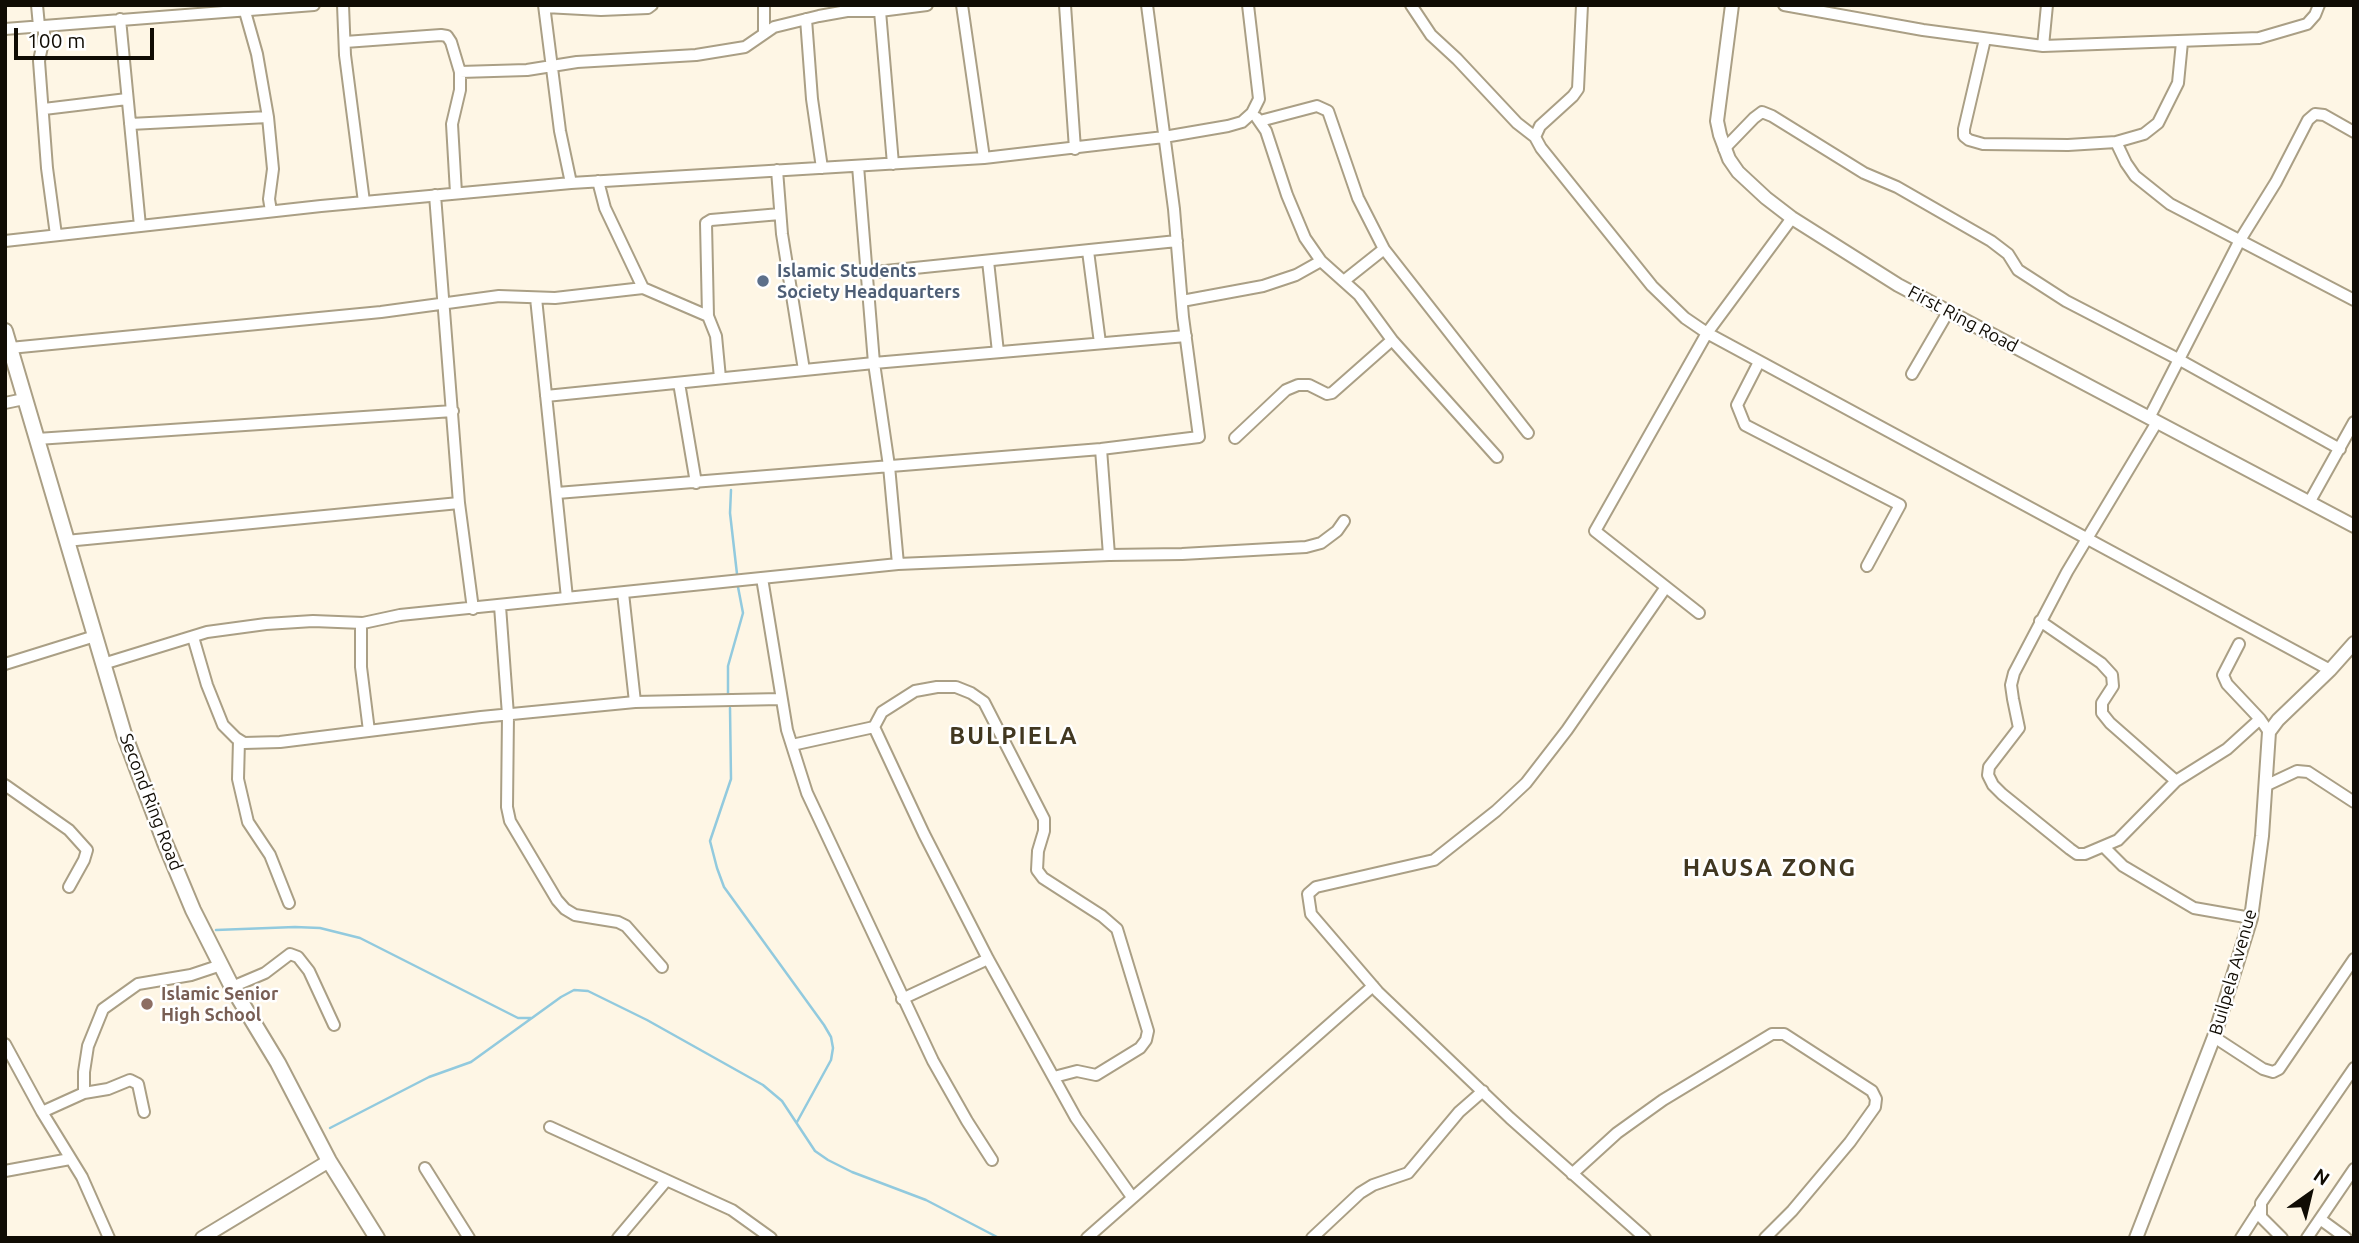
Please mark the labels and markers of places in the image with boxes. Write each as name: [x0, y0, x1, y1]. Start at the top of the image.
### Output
place label: Islamic Students Society Headquarters: [777, 260, 960, 302]
marker: Islamic Students Society Headquarters: [755, 273, 771, 289]
place label: Islamic Senior High School: [161, 983, 278, 1026]
marker: Islamic Senior High School: [139, 996, 155, 1012]

